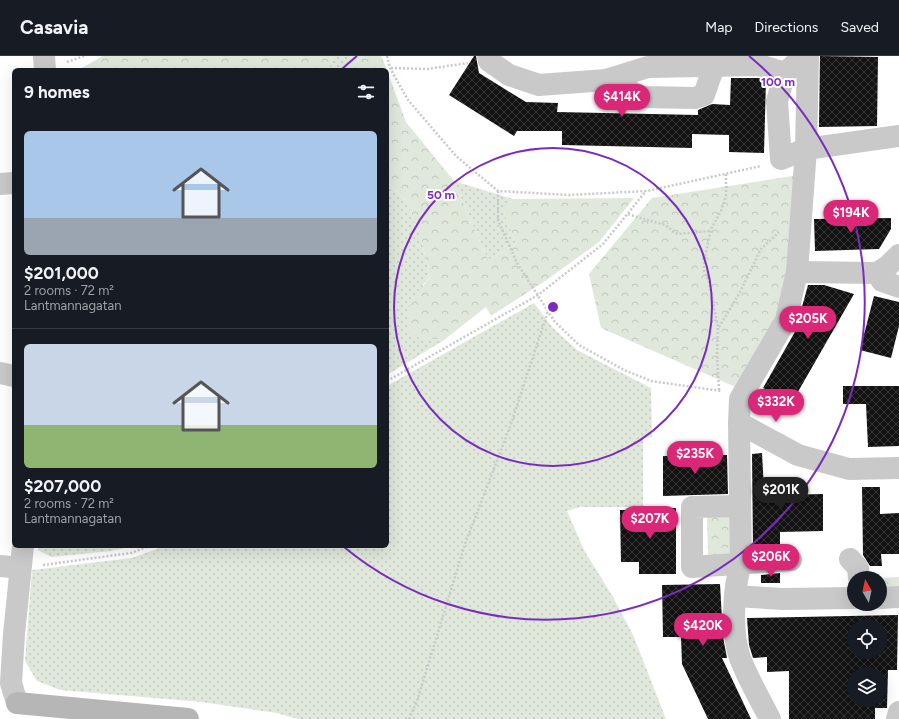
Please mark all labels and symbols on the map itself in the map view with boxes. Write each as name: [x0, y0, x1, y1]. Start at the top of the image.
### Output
text: 100 m: [761, 75, 795, 89]
pin: $414K: [594, 84, 650, 118]
text: 50 m: [427, 188, 455, 202]
pin: $194K: [823, 200, 879, 234]
centre of rings: [546, 300, 560, 314]
pin: $205K: [780, 306, 836, 340]
pin: $332K: [748, 389, 804, 423]
pin: $235K: [667, 441, 723, 475]
pin: $201K: [753, 477, 809, 511]
pin: $207K: [622, 506, 678, 540]
pin: $206K: [743, 544, 799, 578]
north arrow: [847, 571, 887, 611]
pin: $420K: [675, 613, 731, 647]

